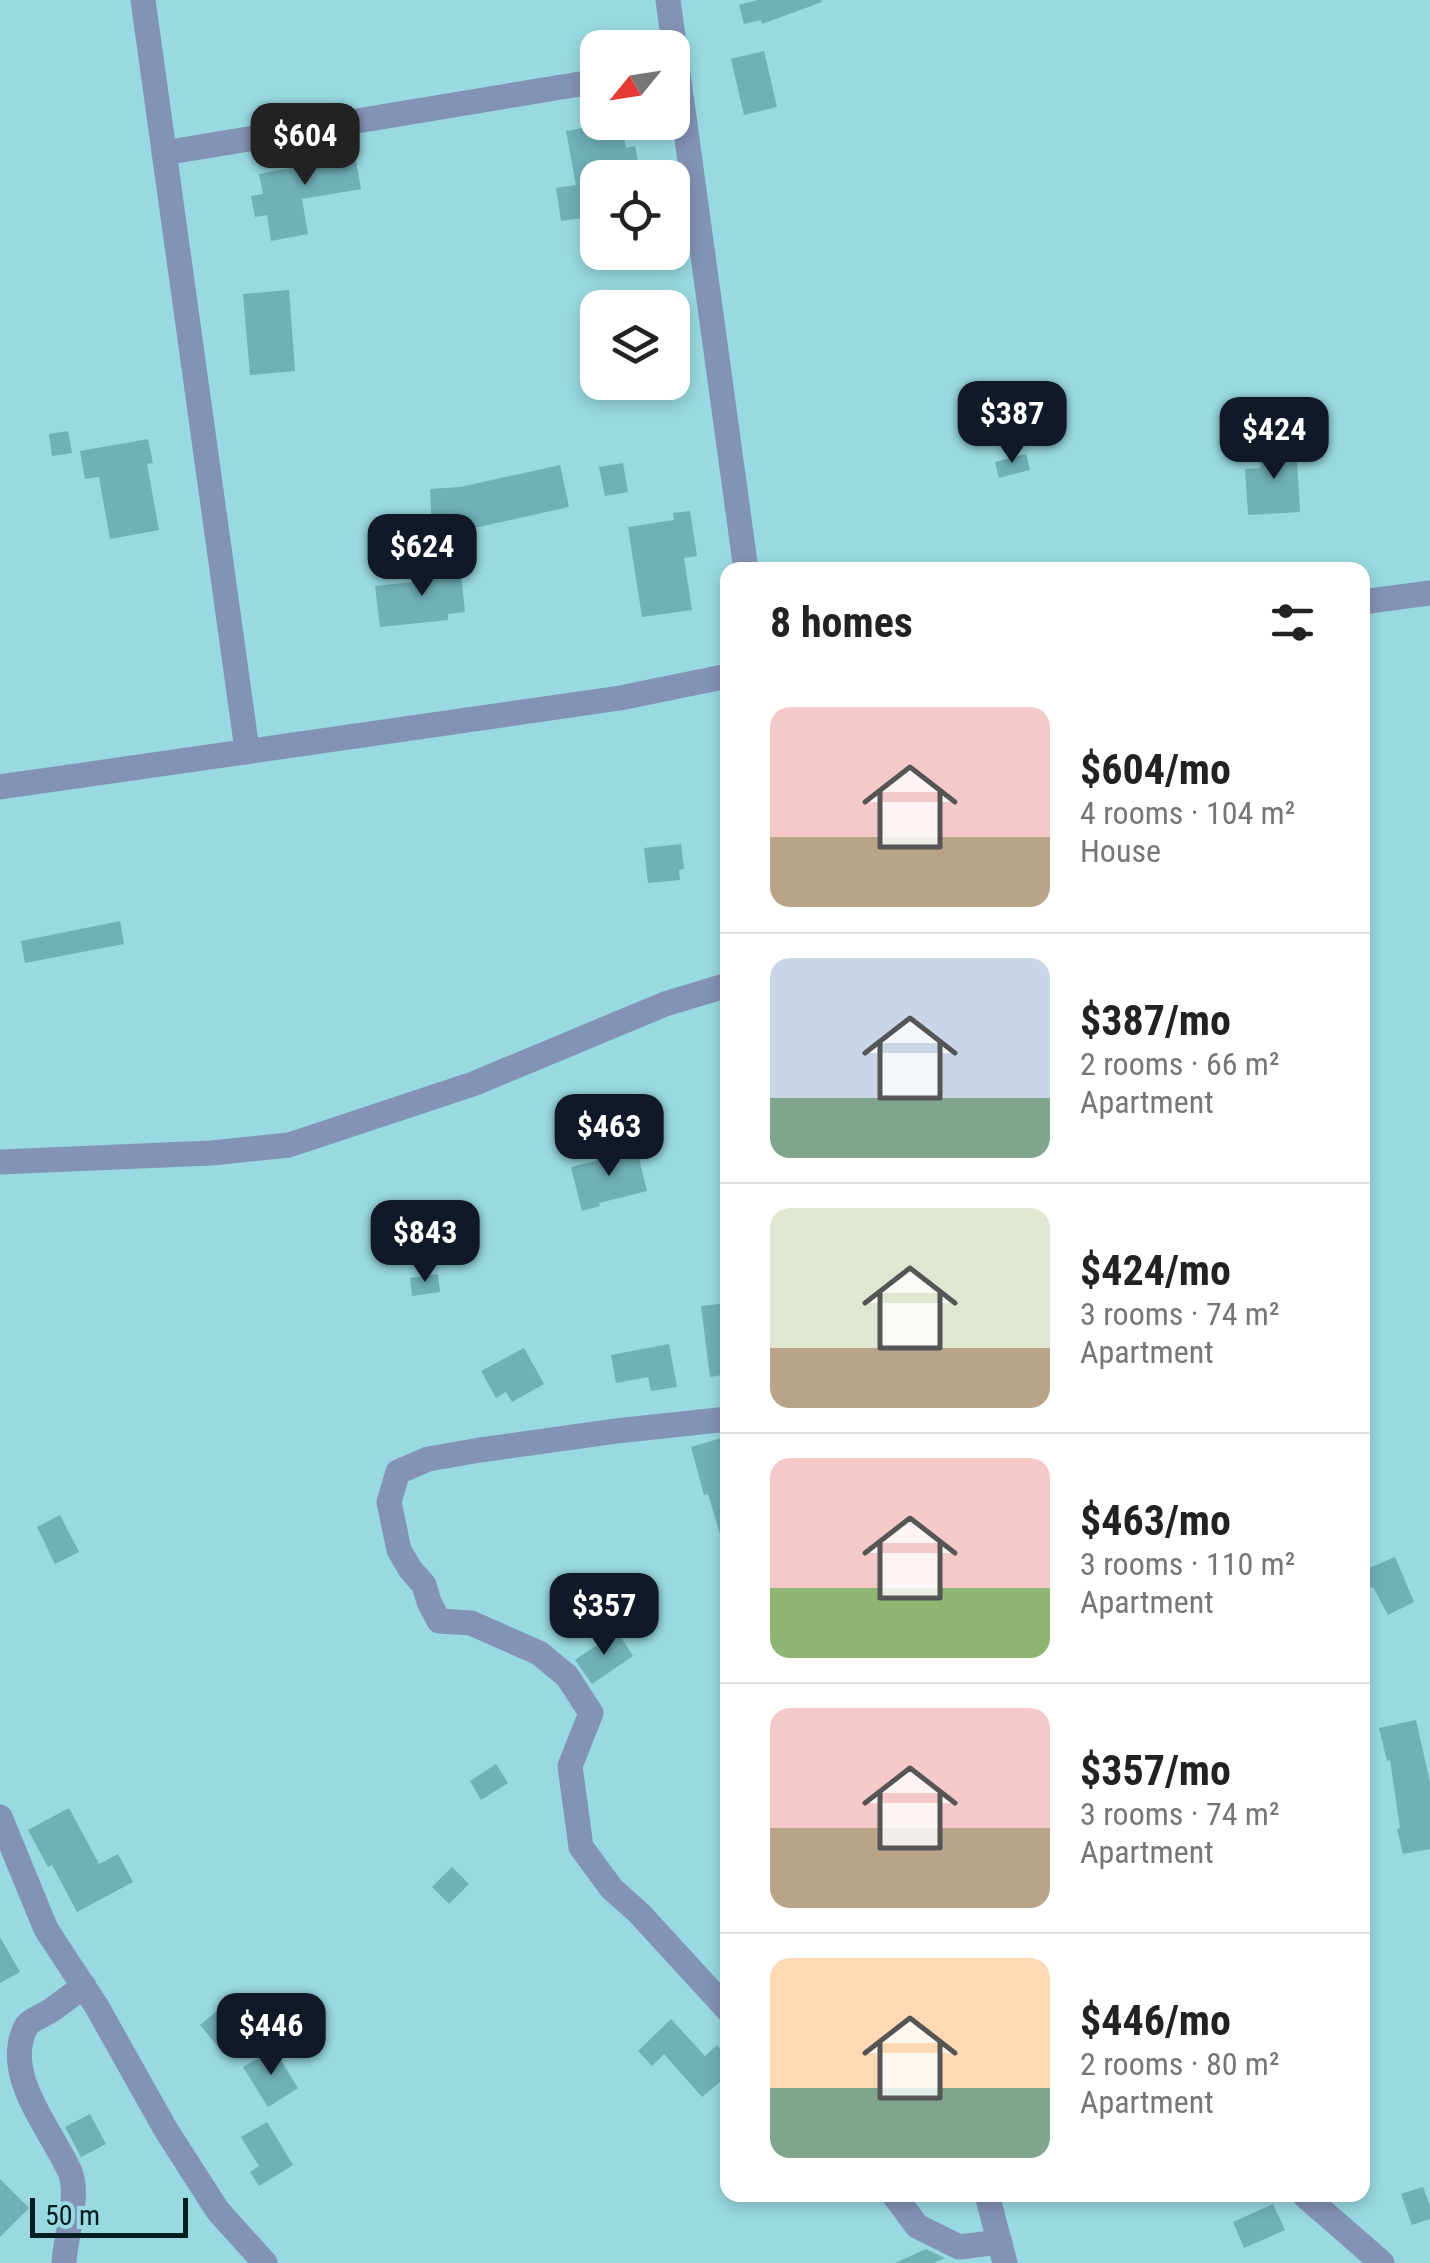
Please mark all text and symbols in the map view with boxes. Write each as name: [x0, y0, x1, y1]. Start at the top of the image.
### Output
north arrow: [580, 30, 690, 140]
map controls: [580, 30, 690, 400]
pin: $604: [246, 103, 364, 188]
text: $604: [273, 116, 337, 154]
button: locate: [580, 160, 690, 270]
button: layers: [580, 290, 690, 400]
pin: $387: [953, 381, 1071, 466]
text: $387: [980, 394, 1044, 432]
pin: $424: [1215, 397, 1333, 482]
text: $424: [1242, 410, 1306, 448]
pin: $624: [363, 514, 481, 599]
text: $624: [390, 527, 454, 565]
icon: filters: [1265, 595, 1320, 650]
text: 8 homes: [770, 598, 913, 647]
text: $604/mo: [1080, 745, 1231, 794]
icon: home: [850, 747, 970, 867]
text: 4 rooms · 104 m²: [1080, 794, 1295, 832]
text: House: [1080, 832, 1161, 870]
text: $387/mo: [1080, 996, 1231, 1045]
icon: home: [850, 998, 970, 1118]
text: 2 rooms · 66 m²: [1080, 1045, 1279, 1083]
text: Apartment: [1080, 1083, 1214, 1121]
pin: $463: [550, 1094, 668, 1179]
text: $463: [577, 1107, 641, 1145]
pin: $843: [366, 1200, 484, 1285]
text: $843: [393, 1213, 457, 1251]
text: $424/mo: [1080, 1246, 1231, 1295]
icon: home: [850, 1248, 970, 1368]
text: 3 rooms · 74 m²: [1080, 1295, 1279, 1333]
text: Apartment: [1080, 1333, 1214, 1371]
text: $463/mo: [1080, 1496, 1231, 1545]
icon: home: [850, 1498, 970, 1618]
text: 3 rooms · 110 m²: [1080, 1545, 1295, 1583]
pin: $357: [545, 1573, 663, 1658]
text: Apartment: [1080, 1583, 1214, 1621]
text: $357: [572, 1586, 636, 1624]
text: $357/mo: [1080, 1746, 1231, 1795]
icon: home: [850, 1748, 970, 1868]
text: 3 rooms · 74 m²: [1080, 1795, 1279, 1833]
text: Apartment: [1080, 1833, 1214, 1871]
pin: $446: [212, 1993, 330, 2078]
text: $446/mo: [1080, 1996, 1231, 2045]
icon: home: [850, 1998, 970, 2118]
text: $446: [239, 2006, 303, 2044]
text: 2 rooms · 80 m²: [1080, 2045, 1279, 2083]
text: Apartment: [1080, 2083, 1214, 2121]
scale bar: [30, 2193, 188, 2238]
text: 50 m: [45, 2199, 100, 2232]

